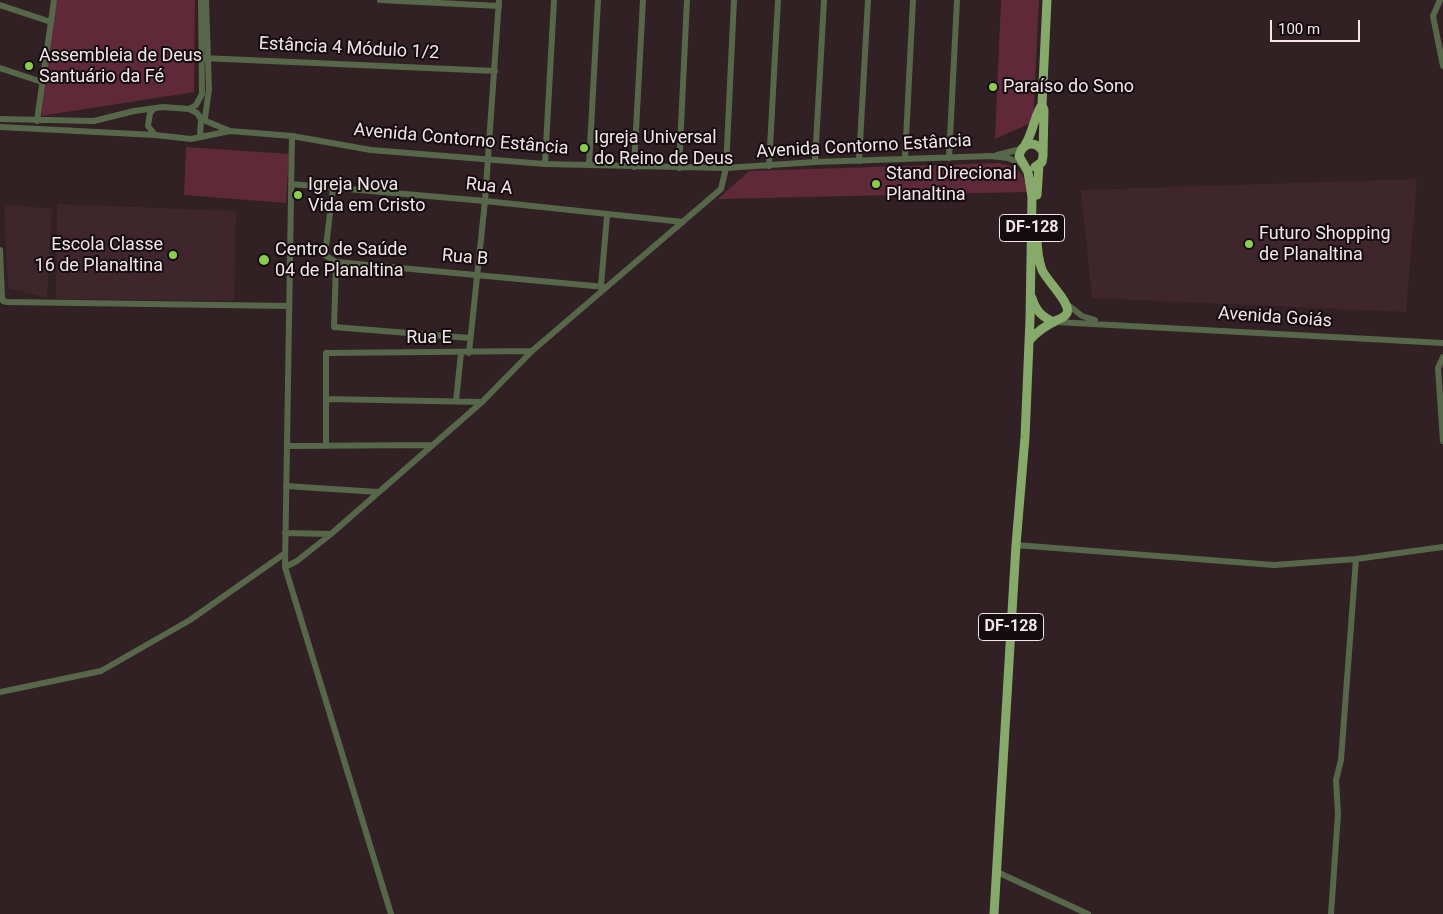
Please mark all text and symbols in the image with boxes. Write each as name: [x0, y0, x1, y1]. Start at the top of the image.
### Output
scale bar: [1273, 10, 1363, 42]
text: 100 m: [1278, 20, 1320, 38]
street label: Estância 4 Módulo 1/2: [258, 33, 440, 65]
place label: Assembleia de Deus Santuário da Fé: [39, 45, 202, 88]
marker: Assembleia de Deus Santuário da Fé: [23, 60, 35, 72]
place label: Paraíso do Sono: [1003, 76, 1134, 98]
marker: Paraíso do Sono: [987, 81, 999, 93]
street label: Avenida Contorno Estância: [353, 120, 569, 160]
place label: Igreja Universal do Reino de Deus: [594, 127, 733, 170]
street label: Avenida Contorno Estância: [756, 131, 972, 163]
marker: Igreja Universal do Reino de Deus: [578, 142, 590, 154]
place label: Stand Direcional Planaltina: [886, 163, 1017, 205]
place label: Igreja Nova Vida em Cristo: [308, 174, 426, 216]
street label: Rua A: [464, 174, 514, 200]
marker: Stand Direcional Planaltina: [870, 178, 882, 190]
marker: Igreja Nova Vida em Cristo: [292, 189, 304, 201]
road number: DF-128: [1000, 214, 1064, 242]
place label: Futuro Shopping de Planaltina: [1259, 223, 1391, 266]
place label: Escola Classe 16 de Planaltina: [35, 234, 163, 276]
marker: Futuro Shopping de Planaltina: [1243, 238, 1255, 250]
place label: Centro de Saúde 04 de Planaltina: [275, 239, 407, 282]
street label: Rua B: [441, 245, 489, 271]
marker: Escola Classe 16 de Planaltina: [167, 249, 179, 261]
marker: Centro de Saúde 04 de Planaltina: [257, 253, 271, 267]
street label: Avenida Goiás: [1217, 303, 1333, 333]
street label: Rua E: [406, 327, 452, 349]
road number: DF-128: [978, 614, 1044, 640]

